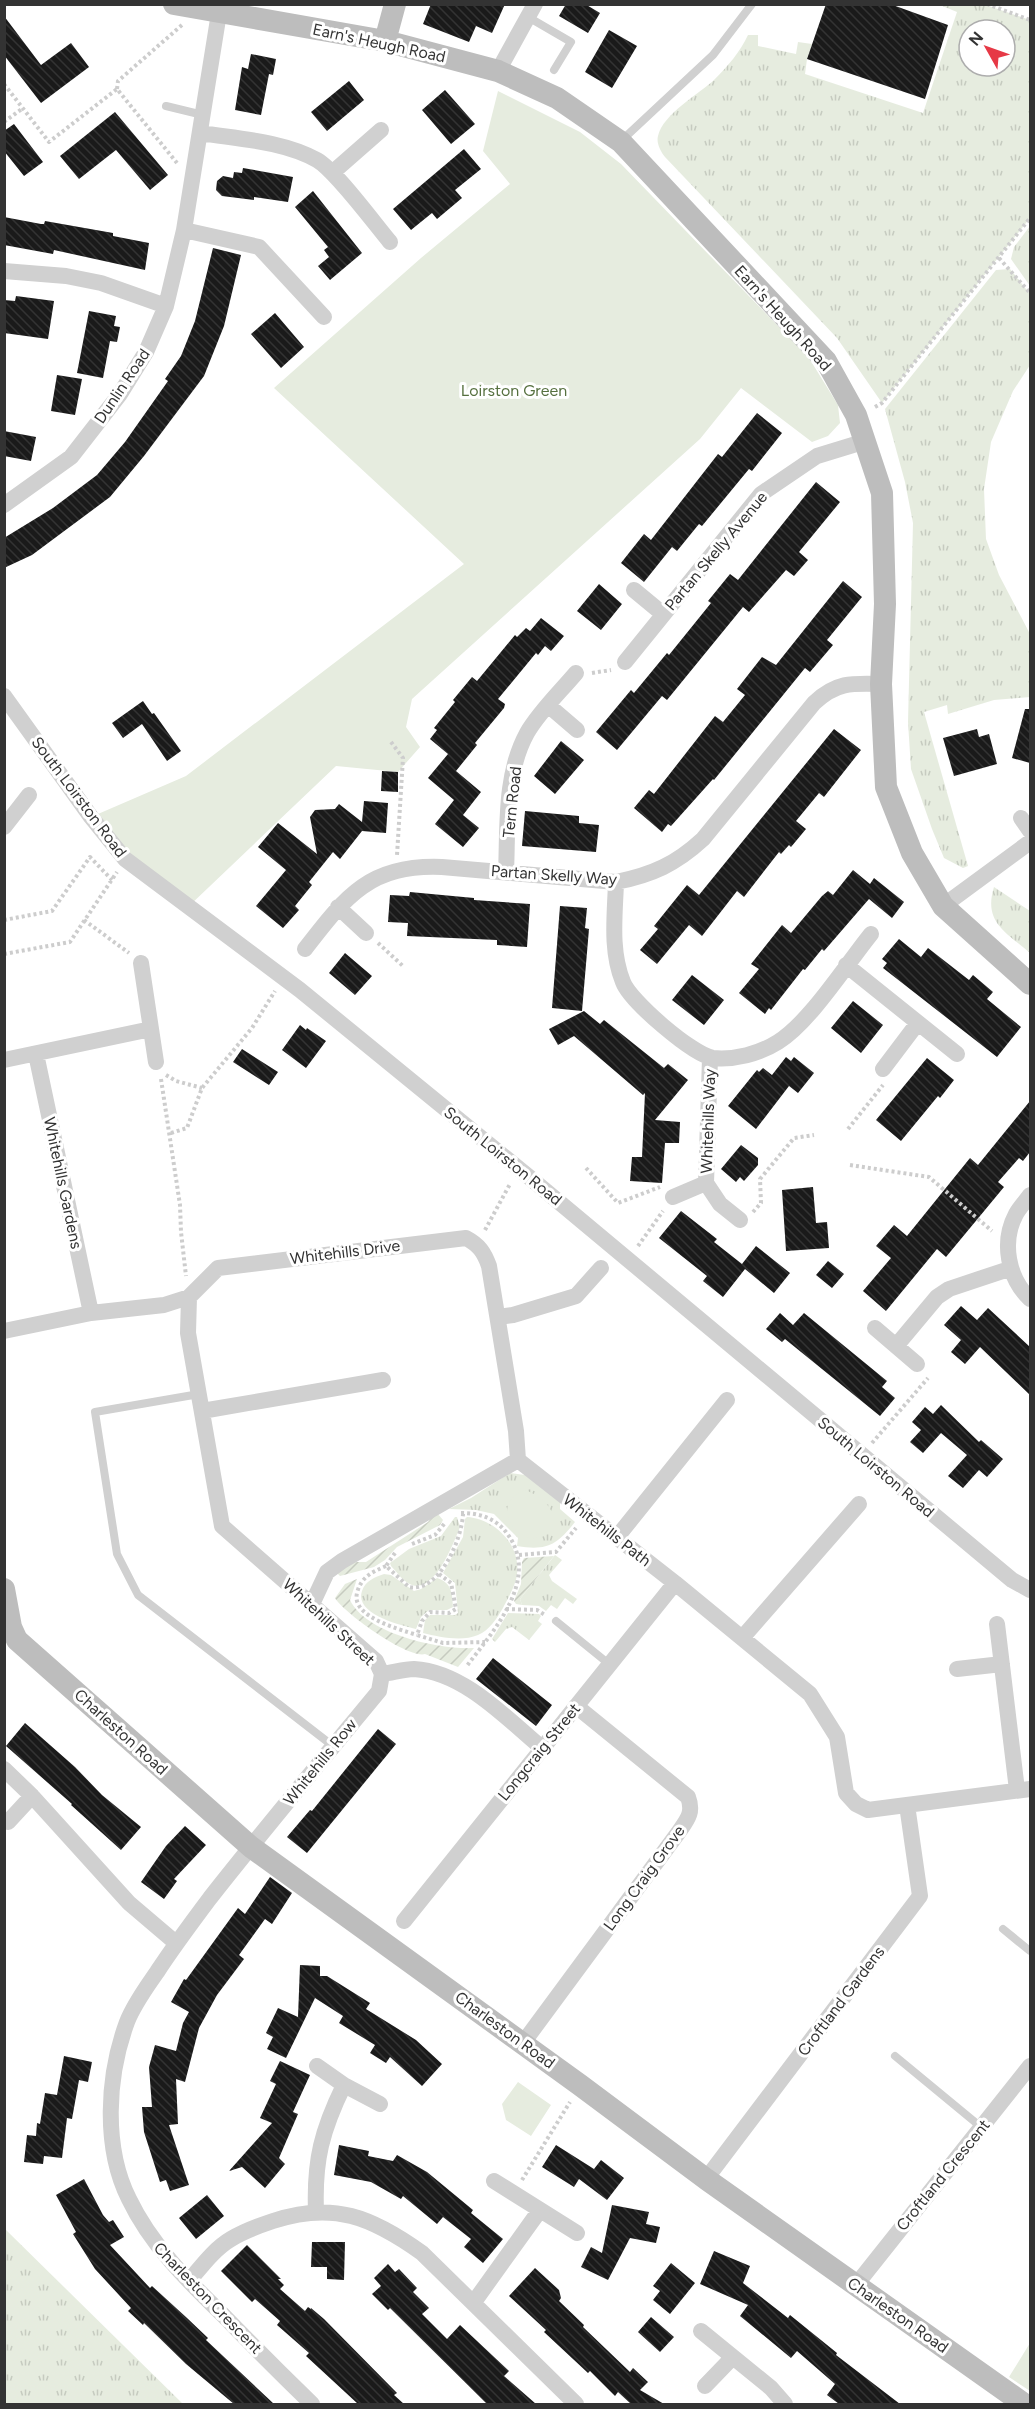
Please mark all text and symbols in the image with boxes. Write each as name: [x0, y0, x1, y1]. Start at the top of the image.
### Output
north arrow: [957, 18, 1017, 78]
street label: Earn's Heugh Road: [311, 20, 447, 66]
text: N: [965, 28, 987, 50]
street label: Earn's Heugh Road: [731, 261, 835, 375]
street label: Dunlin Road: [90, 345, 154, 427]
park label: Loirston Green: [461, 381, 567, 400]
street label: Partan Skelly Avenue: [661, 487, 771, 614]
street label: South Loirston Road: [27, 733, 131, 861]
street label: Tern Road: [499, 765, 525, 839]
street label: Partan Skelly Way: [490, 861, 618, 889]
street label: Whitehills Way: [697, 1068, 719, 1174]
street label: South Loirston Road: [440, 1103, 566, 1209]
street label: Whitehills Gardens: [40, 1115, 86, 1251]
street label: Whitehills Drive: [289, 1236, 401, 1268]
street label: South Loirston Road: [814, 1413, 938, 1521]
street label: Whitehills Path: [559, 1490, 655, 1570]
street label: Whitehills Street: [279, 1575, 379, 1669]
street label: Charleston Road: [71, 1685, 171, 1779]
street label: Longcraig Street: [494, 1699, 584, 1805]
street label: Whitehills Row: [279, 1715, 361, 1809]
street label: Long Craig Grove: [599, 1821, 689, 1934]
street label: Croftland Gardens: [794, 1942, 888, 2060]
street label: Charleston Road: [451, 1987, 559, 2073]
street label: Croftland Crescent: [892, 2116, 994, 2234]
street label: Charleston Crescent: [150, 2238, 266, 2358]
street label: Charleston Road: [844, 2273, 952, 2357]

